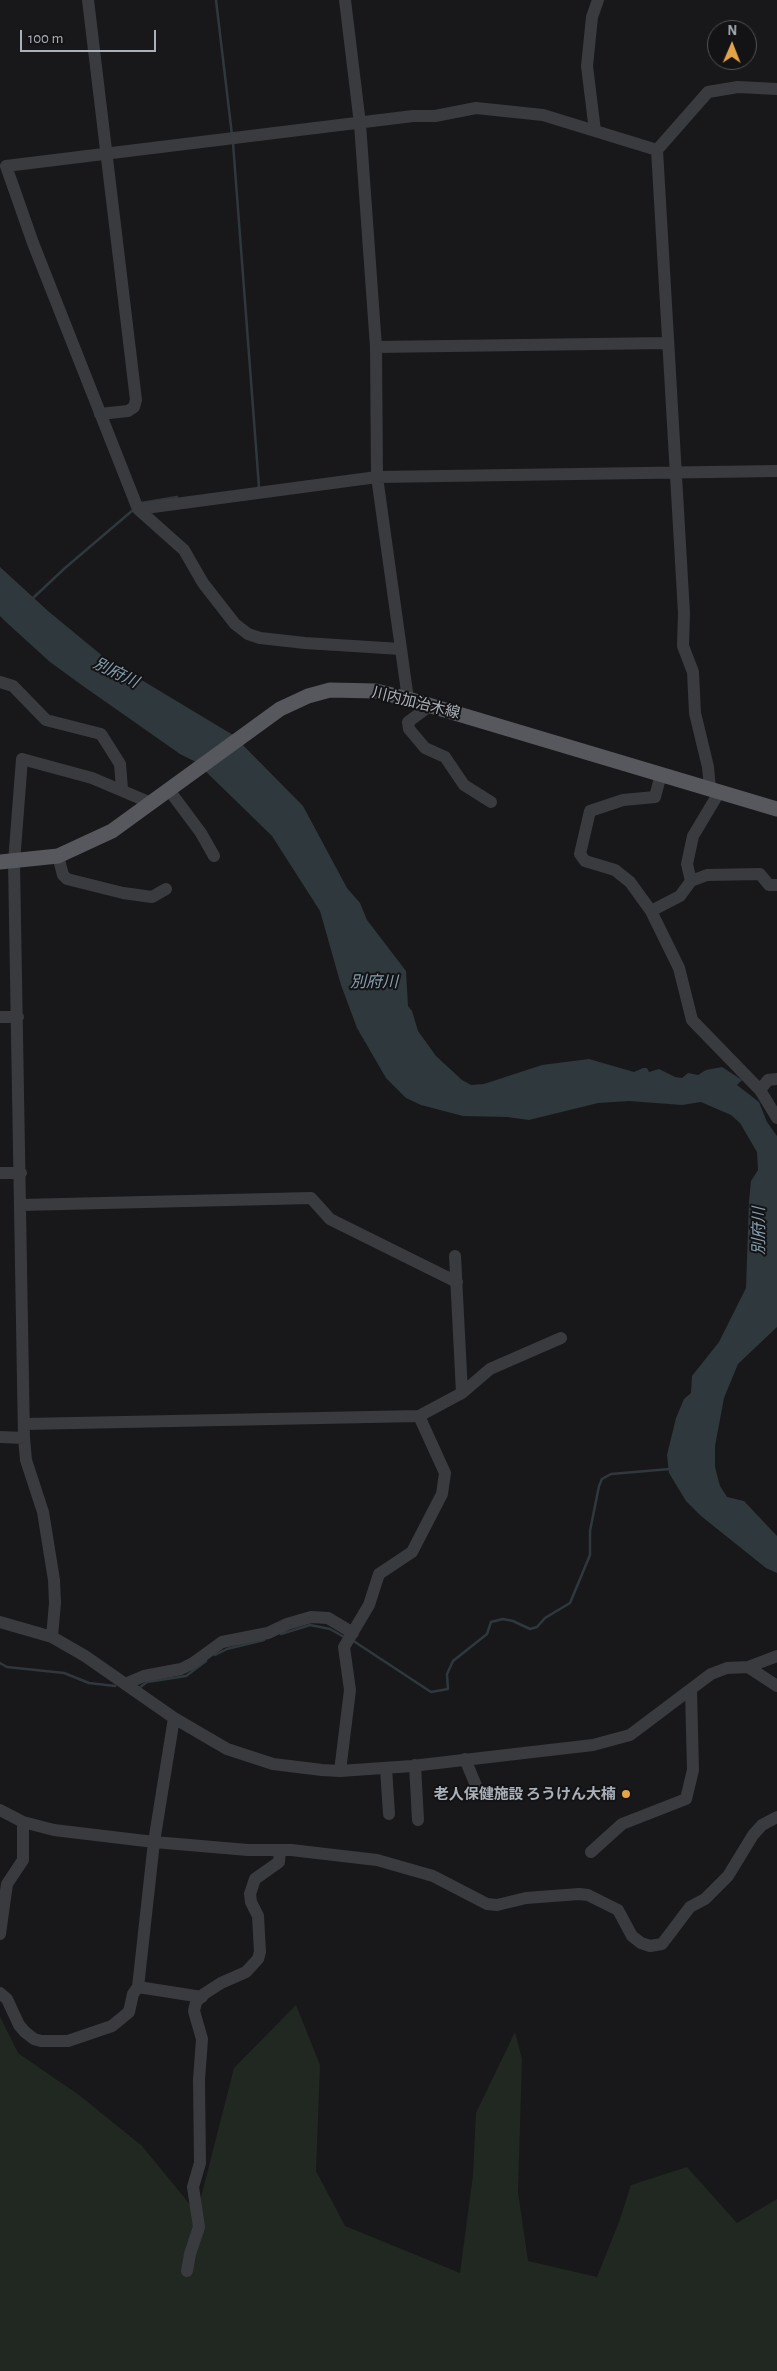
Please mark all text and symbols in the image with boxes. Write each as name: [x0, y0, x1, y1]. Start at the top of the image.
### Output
scale bar: [22, 20, 159, 52]
north arrow: [707, 20, 757, 70]
text: N: [727, 24, 737, 38]
text: 100 m: [28, 31, 63, 46]
water label: 別府川: [90, 654, 142, 692]
street label: 川内加治木線: [370, 683, 462, 723]
water label: 別府川: [350, 972, 398, 992]
water label: 別府川: [749, 1207, 769, 1255]
place label: 老人保健施設 ろうけん大楠: [434, 1785, 616, 1803]
marker: 老人保健施設 ろうけん大楠: [620, 1788, 632, 1800]

